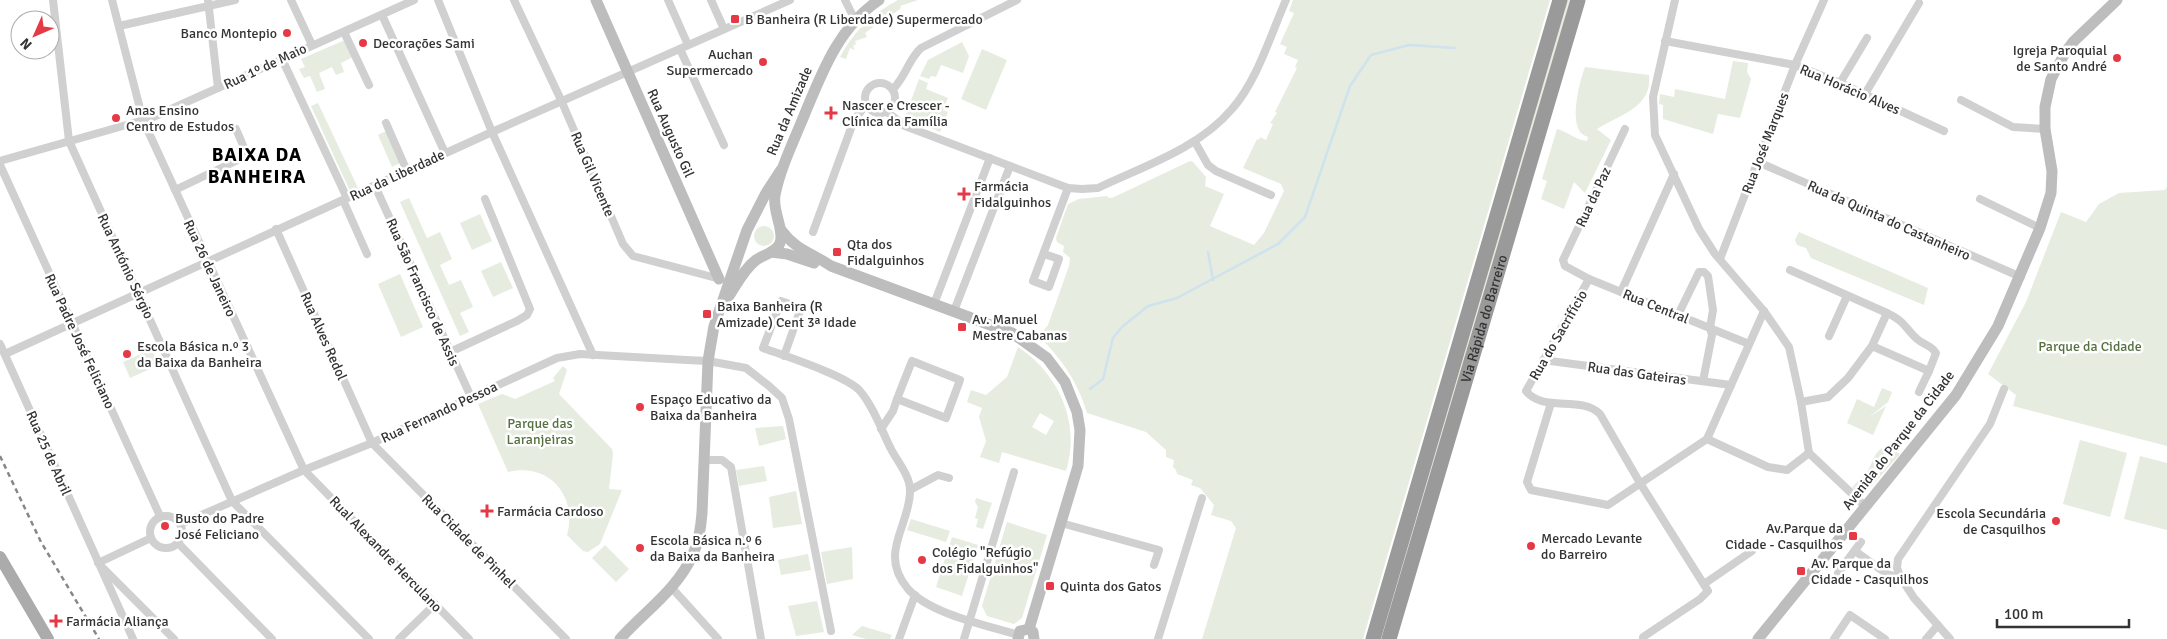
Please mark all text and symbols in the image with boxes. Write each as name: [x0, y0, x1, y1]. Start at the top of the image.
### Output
north arrow: [10, 10, 60, 60]
place label: B Banheira (R Liberdade) Supermercado: [745, 11, 983, 28]
marker: B Banheira (R Liberdade) Supermercado: [729, 13, 741, 25]
place label: Banco Montepio: [180, 25, 277, 42]
marker: Banco Montepio: [281, 27, 293, 39]
text: N: [17, 34, 36, 53]
place label: Decorações Sami: [373, 35, 475, 52]
marker: Decorações Sami: [357, 37, 369, 49]
street label: Rua 1º de Maio: [221, 40, 309, 93]
place label: Igreja Paroquial de Santo André: [2013, 42, 2107, 75]
place label: Auchan Supermercado: [667, 46, 753, 79]
marker: Igreja Paroquial de Santo André: [2111, 52, 2123, 64]
marker: Auchan Supermercado: [757, 56, 769, 68]
street label: Rua Horácio Alves: [1797, 61, 1903, 118]
street label: Rua da Amizade: [763, 64, 816, 158]
street label: Rua Augusto Gil: [643, 86, 698, 180]
street label: Rua José Marques: [1738, 90, 1793, 196]
place label: Nascer e Crescer - Clínica da Família: [842, 97, 950, 130]
place label: Anas Ensino Centro de Estudos: [126, 102, 234, 135]
marker: Nascer e Crescer - Clínica da Família: [824, 106, 838, 120]
marker: Anas Ensino Centro de Estudos: [110, 112, 122, 124]
street label: Rua Gil Vicente: [567, 129, 618, 219]
district label: BAIXA DA BANHEIRA: [208, 143, 306, 189]
street label: Rua da Liberdade: [347, 146, 447, 205]
street label: Rua da Paz: [1572, 164, 1615, 230]
street label: Rua da Quinta do Castanheiro: [1805, 177, 1973, 264]
place label: Farmácia Fidalguinhos: [974, 178, 1051, 211]
marker: Farmácia Fidalguinhos: [958, 188, 970, 200]
street label: Rua António Sérgio: [94, 211, 157, 322]
street label: Rua São Francisco de Assis: [382, 216, 463, 369]
street label: Rua 26 de Janeiro: [180, 217, 239, 320]
place label: Qta dos Fidalguinhos: [847, 236, 924, 269]
marker: Qta dos Fidalguinhos: [831, 246, 843, 258]
street label: Via Rápida do Barreiro: [1457, 253, 1511, 385]
street label: Rua Padre José Feliciano: [41, 271, 118, 411]
street label: Rua Central: [1620, 285, 1691, 327]
street label: Rua do Sacrifício: [1526, 287, 1591, 383]
street label: Rua Alves Redol: [297, 289, 351, 383]
place label: Baixa Banheira (R Amizade) Cent 3ª Idade: [717, 298, 857, 331]
marker: Baixa Banheira (R Amizade) Cent 3ª Idade: [701, 308, 713, 320]
place label: Av. Manuel Mestre Cabanas: [972, 311, 1067, 344]
marker: Av. Manuel Mestre Cabanas: [956, 321, 968, 333]
place label: Escola Básica n.º 3 da Baixa da Banheira: [137, 338, 262, 371]
park label: Parque da Cidade: [2038, 338, 2142, 355]
marker: Escola Básica n.º 3 da Baixa da Banheira: [121, 348, 133, 360]
street label: Rua das Gateiras: [1586, 358, 1687, 389]
street label: Avenida do Parque da Cidade: [1839, 367, 1958, 513]
street label: Rua Fernando Pessoa: [378, 378, 500, 447]
place label: Espaço Educativo da Baixa da Banheira: [650, 391, 771, 424]
marker: Espaço Educativo da Baixa da Banheira: [634, 401, 646, 413]
street label: Rua 25 de Abril: [22, 408, 75, 498]
park label: Parque das Laranjeiras: [506, 415, 574, 448]
street label: Rua Cidade de Pinhel: [418, 491, 519, 592]
street label: Rual Alexandre Herculano: [326, 493, 445, 616]
place label: Farmácia Cardoso: [497, 503, 604, 520]
marker: Farmácia Cardoso: [481, 505, 493, 517]
place label: Escola Secundária de Casquilhos: [1936, 505, 2046, 538]
place label: Busto do Padre José Feliciano: [175, 510, 264, 543]
marker: Escola Secundária de Casquilhos: [2050, 515, 2062, 527]
marker: Busto do Padre José Feliciano: [159, 520, 171, 532]
place label: Av.Parque da Cidade - Casquilhos: [1725, 520, 1843, 553]
place label: Mercado Levante do Barreiro: [1541, 530, 1642, 563]
marker: Av.Parque da Cidade - Casquilhos: [1847, 530, 1859, 542]
place label: Escola Básica n.º 6 da Baixa da Banheira: [650, 532, 775, 565]
marker: Mercado Levante do Barreiro: [1525, 540, 1537, 552]
marker: Escola Básica n.º 6 da Baixa da Banheira: [634, 542, 646, 554]
place label: Colégio "Refúgio dos Fidalguinhos": [932, 544, 1038, 577]
marker: Colégio "Refúgio dos Fidalguinhos": [916, 554, 928, 566]
place label: Av. Parque da Cidade - Casquilhos: [1811, 555, 1929, 588]
marker: Av. Parque da Cidade - Casquilhos: [1795, 565, 1807, 577]
place label: Quinta dos Gatos: [1060, 578, 1161, 595]
marker: Quinta dos Gatos: [1044, 580, 1056, 592]
scale bar: [1997, 596, 2130, 628]
text: 100 m: [2004, 605, 2044, 623]
place label: Farmácia Aliança: [66, 613, 169, 630]
marker: Farmácia Aliança: [50, 615, 62, 627]

